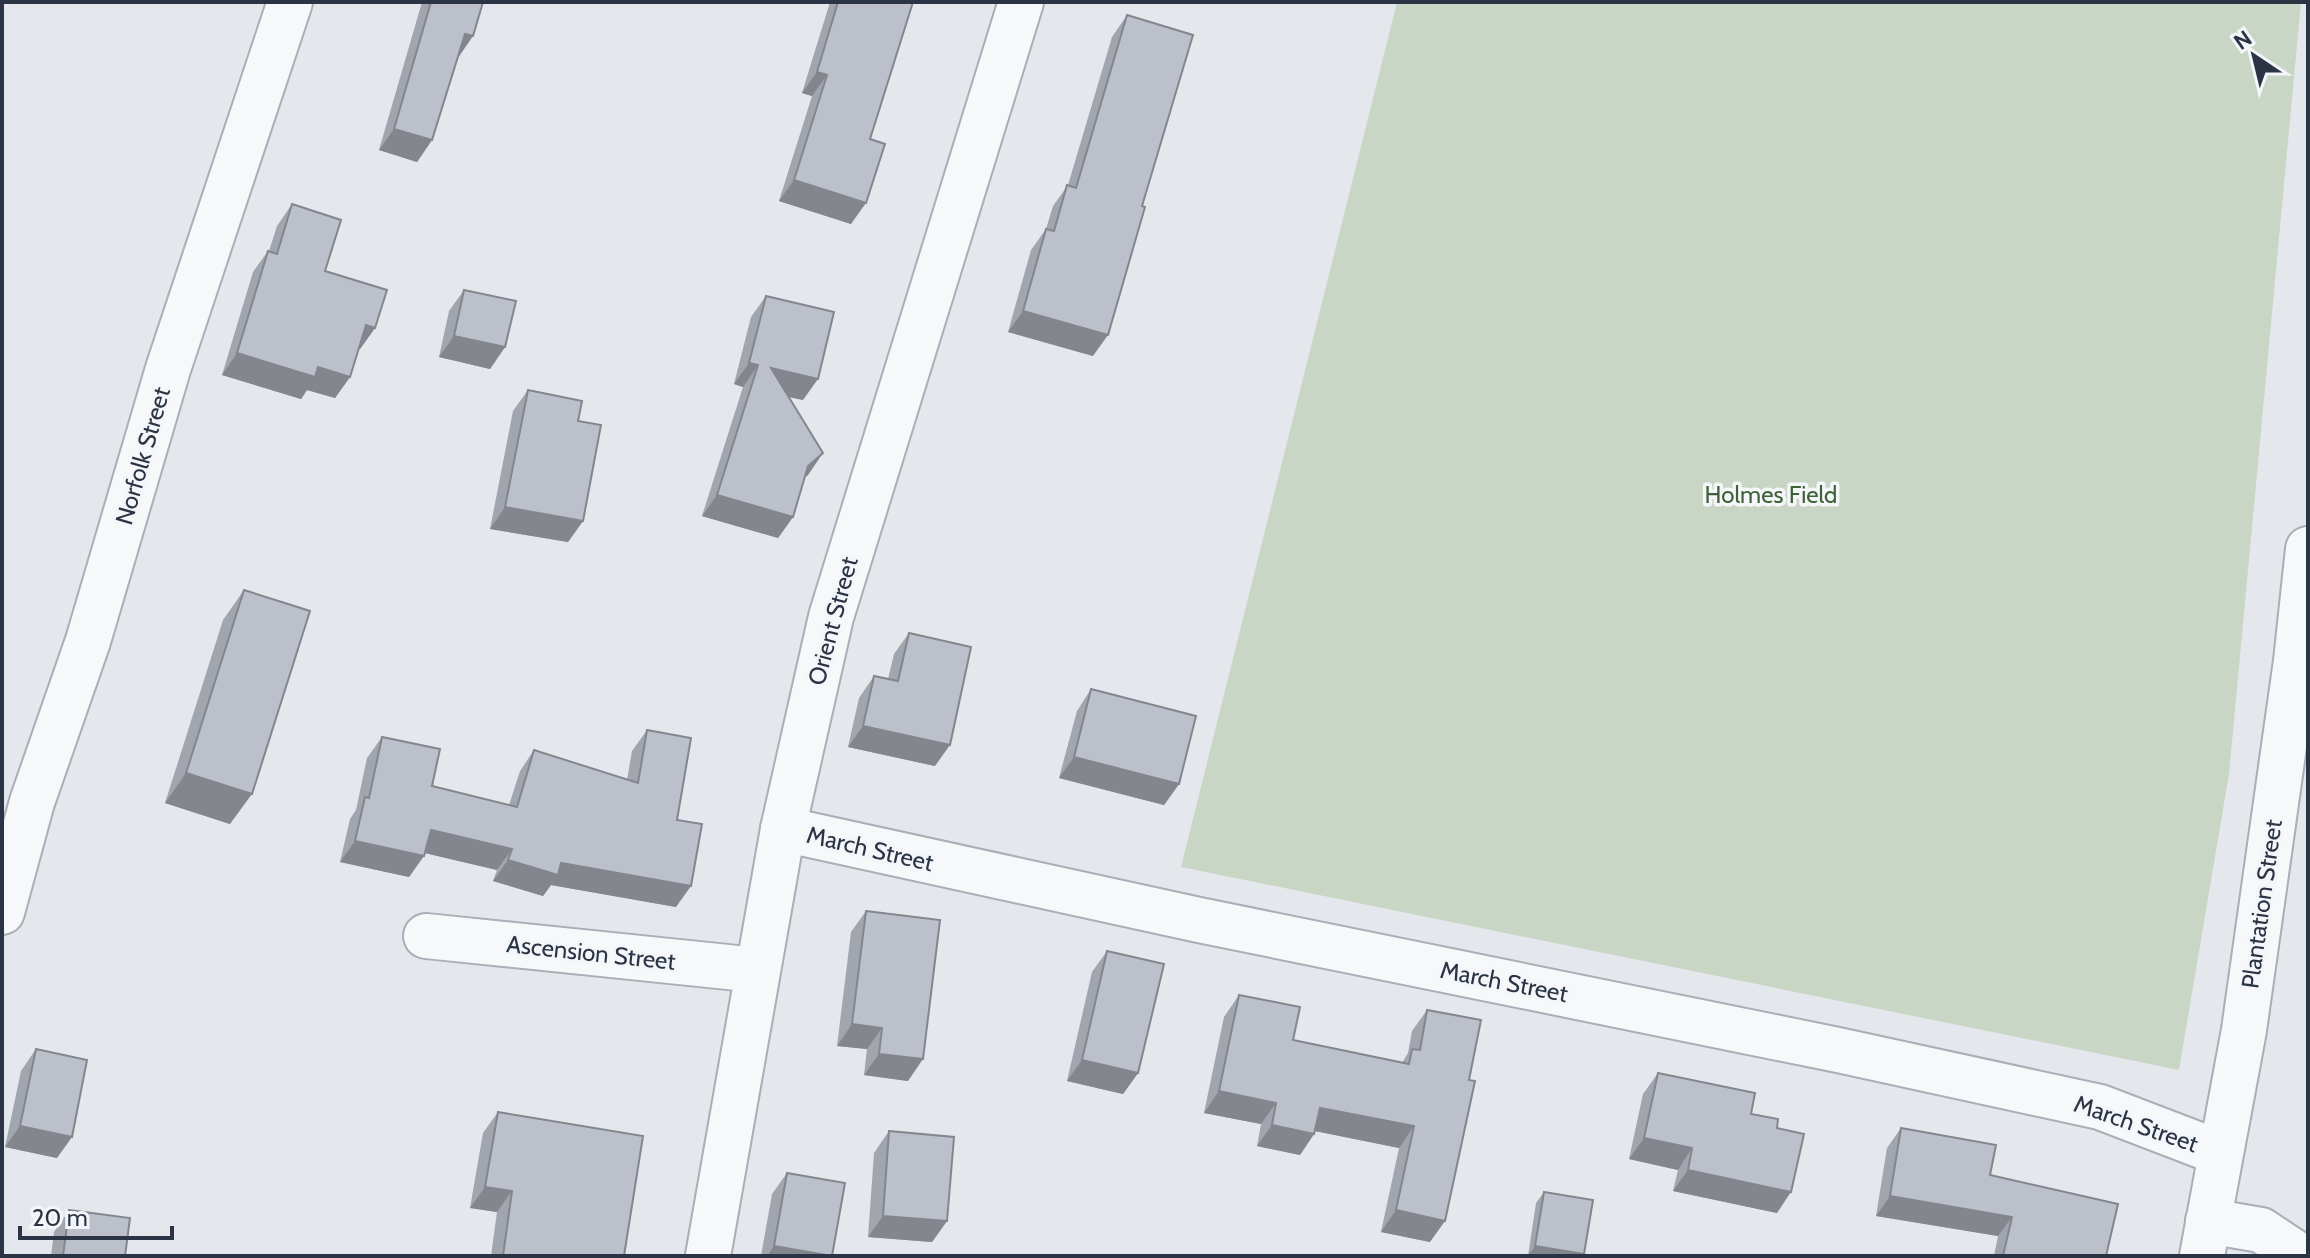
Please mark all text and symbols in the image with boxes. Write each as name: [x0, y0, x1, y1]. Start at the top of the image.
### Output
north arrow: [2214, 16, 2294, 96]
text: N: [2229, 25, 2257, 56]
street label: Norfolk Street: [109, 384, 176, 528]
park label: Holmes Field: [1705, 480, 1837, 509]
street label: Orient Street: [801, 554, 864, 688]
street label: Plantation Street: [2235, 818, 2288, 990]
street label: March Street: [804, 820, 936, 877]
street label: Ascension Street: [505, 929, 677, 976]
street label: March Street: [1438, 955, 1570, 1008]
street label: March Street: [2070, 1089, 2202, 1158]
scale bar: [20, 1190, 172, 1240]
text: 20 m: [32, 1203, 88, 1232]

